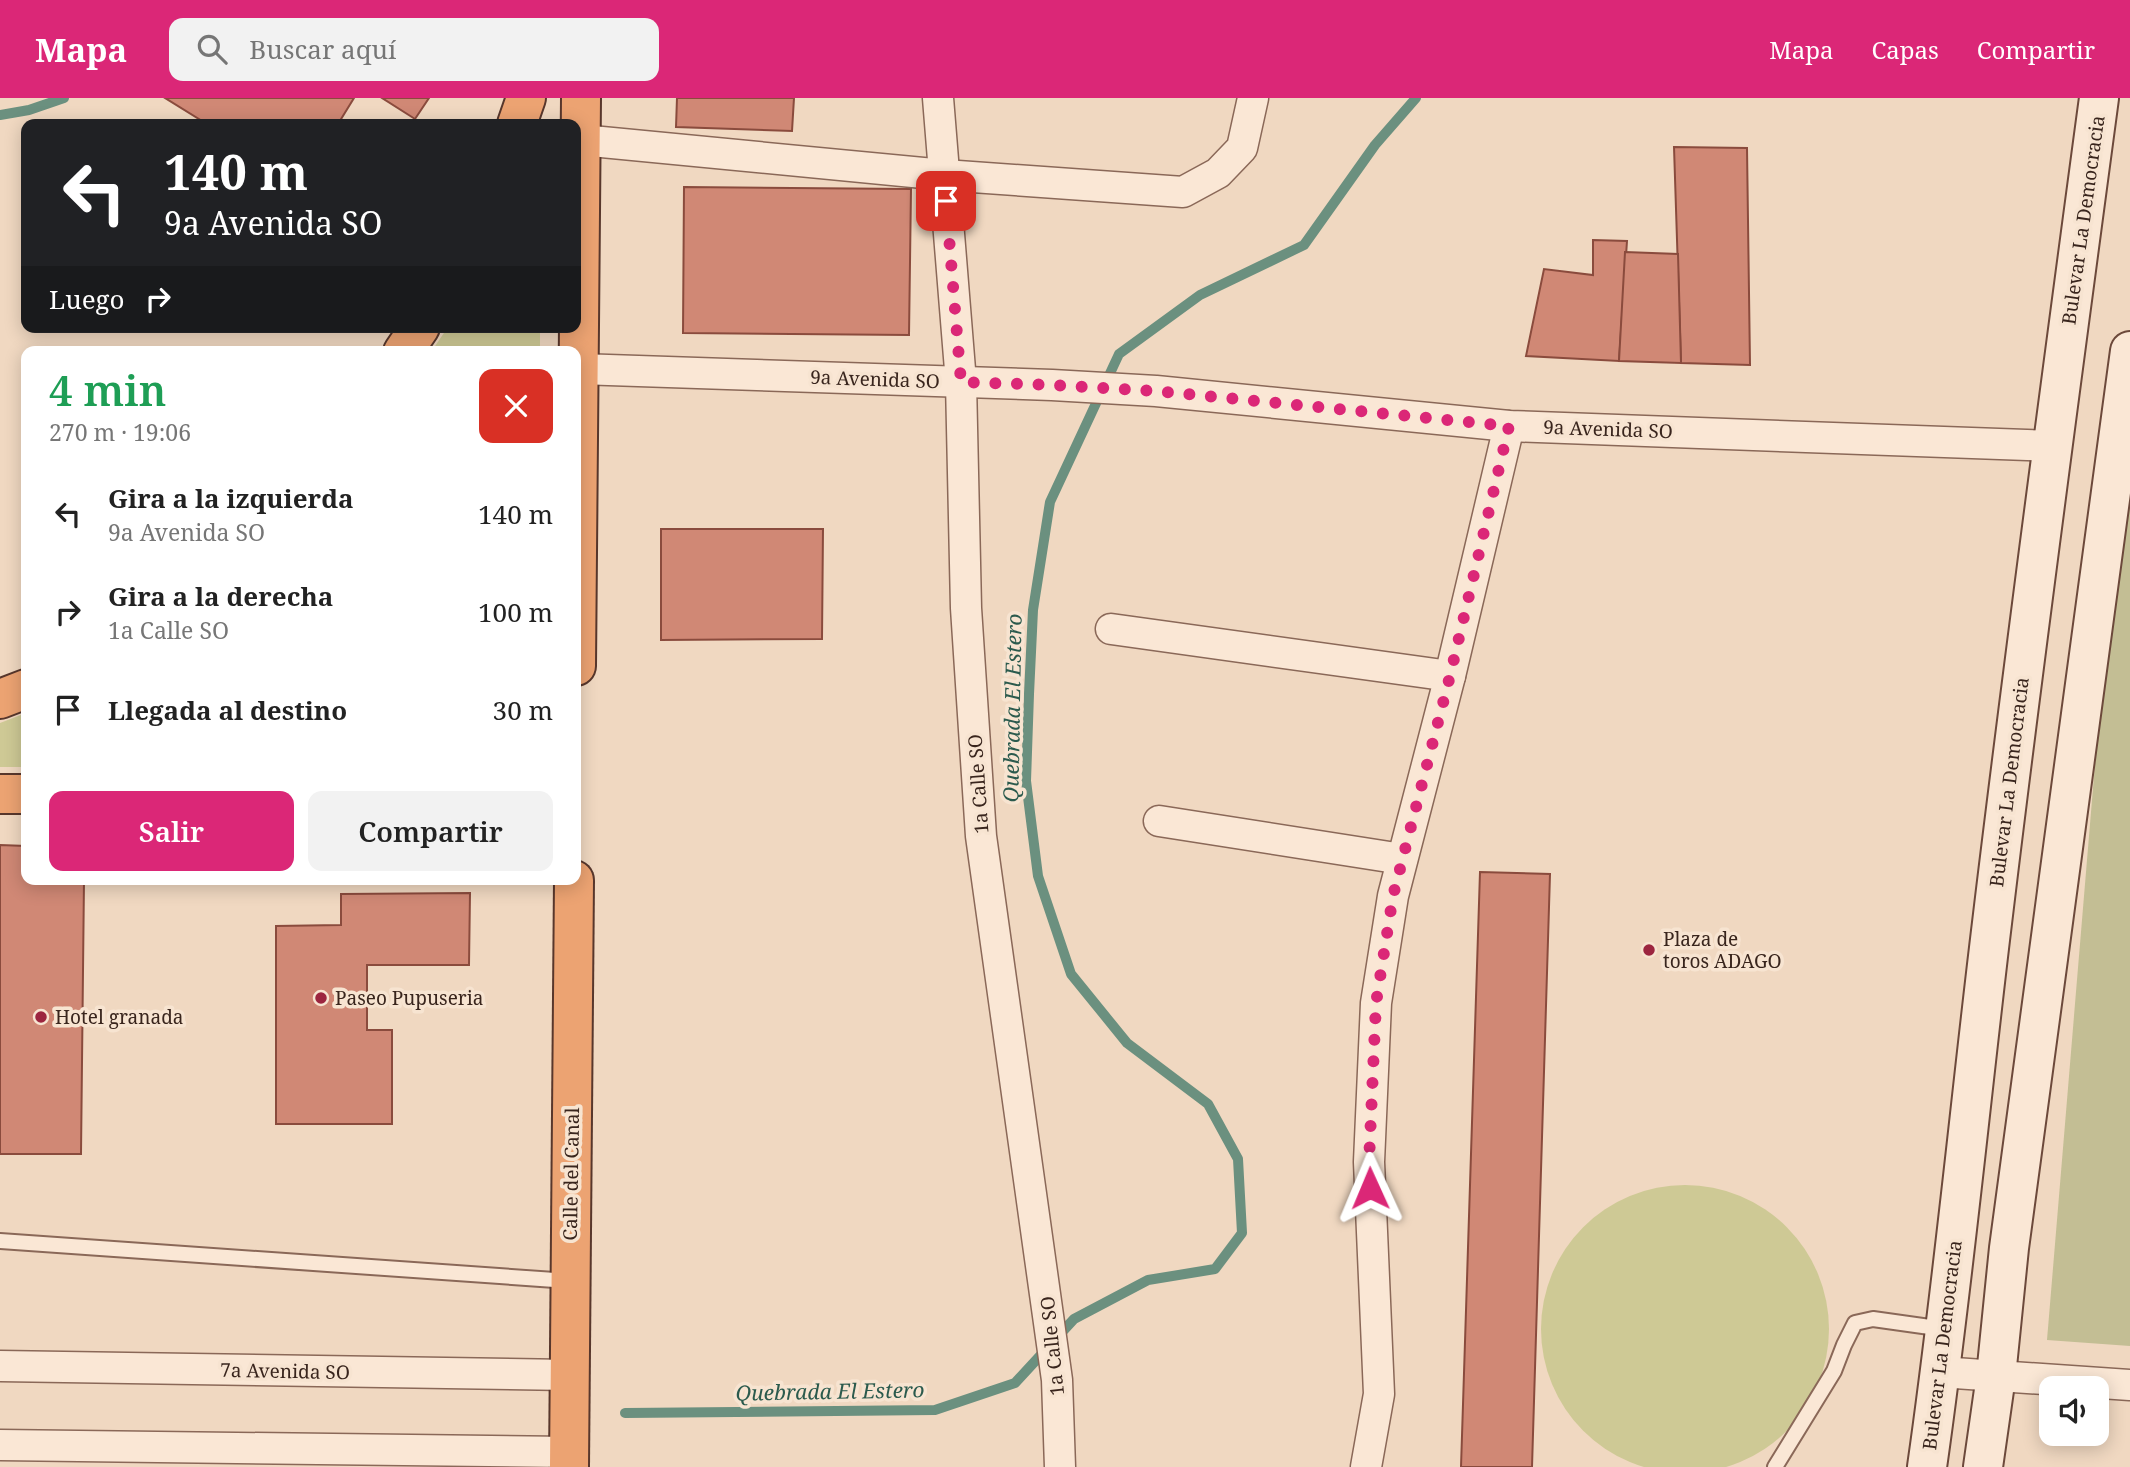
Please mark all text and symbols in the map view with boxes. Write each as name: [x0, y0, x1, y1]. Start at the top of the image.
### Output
search box: [169, 18, 659, 81]
text: Mapa: [35, 27, 127, 72]
icon: search: [193, 30, 231, 68]
text: Buscar aquí: [249, 31, 396, 67]
text: Mapa: [1769, 33, 1833, 66]
text: Capas: [1871, 33, 1939, 66]
text: Compartir: [1977, 33, 2095, 66]
street label: Bulevar La Democracia: [2055, 114, 2111, 326]
text: 140 m: [164, 138, 308, 204]
icon: left: [49, 147, 140, 238]
pin: [916, 171, 976, 231]
icon: arrive: [927, 182, 965, 220]
text: 9a Avenida SO: [164, 201, 383, 244]
icon: right: [139, 280, 177, 318]
text: Luego: [49, 281, 125, 317]
text: 4 min: [49, 361, 166, 418]
street label: 9a Avenida SO: [810, 364, 940, 394]
button: close: [479, 369, 553, 443]
street label: 9a Avenida SO: [1543, 414, 1673, 444]
text: 270 m · 19:06: [49, 416, 191, 448]
text: Gira a la izquierda: [108, 480, 354, 516]
icon: left: [49, 495, 87, 533]
text: 140 m: [478, 496, 553, 532]
text: 9a Avenida SO: [108, 516, 265, 548]
text: Gira a la derecha: [108, 578, 333, 614]
icon: right: [49, 593, 87, 631]
text: 100 m: [478, 594, 553, 630]
water label: Quebrada El Estero: [996, 613, 1028, 803]
text: 1a Calle SO: [108, 614, 229, 646]
street label: Bulevar La Democracia: [1983, 676, 2035, 888]
icon: arrive: [49, 691, 87, 729]
text: Llegada al destino: [108, 692, 347, 728]
text: 30 m: [493, 692, 553, 728]
street label: 1a Calle SO: [962, 733, 994, 835]
button: Salir: [49, 791, 294, 871]
button: Compartir: [308, 791, 553, 871]
place label: Plaza de toros ADAGO: [1663, 926, 1782, 974]
marker: Plaza de toros ADAGO: [1641, 942, 1657, 958]
place label: Paseo Pupuseria: [335, 985, 484, 1011]
marker: Paseo Pupuseria: [313, 990, 329, 1006]
place label: Hotel granada: [55, 1004, 184, 1030]
marker: Hotel granada: [33, 1009, 49, 1025]
street label: Calle del Canal: [557, 1107, 585, 1241]
position arrow: [1333, 1151, 1407, 1225]
street label: Bulevar La Democracia: [1916, 1239, 1968, 1451]
street label: 1a Calle SO: [1034, 1295, 1070, 1397]
street label: 7a Avenida SO: [220, 1357, 350, 1385]
water label: Quebrada El Estero: [735, 1375, 925, 1407]
map controls: [2039, 1376, 2109, 1446]
button: sound: [2039, 1376, 2109, 1446]

